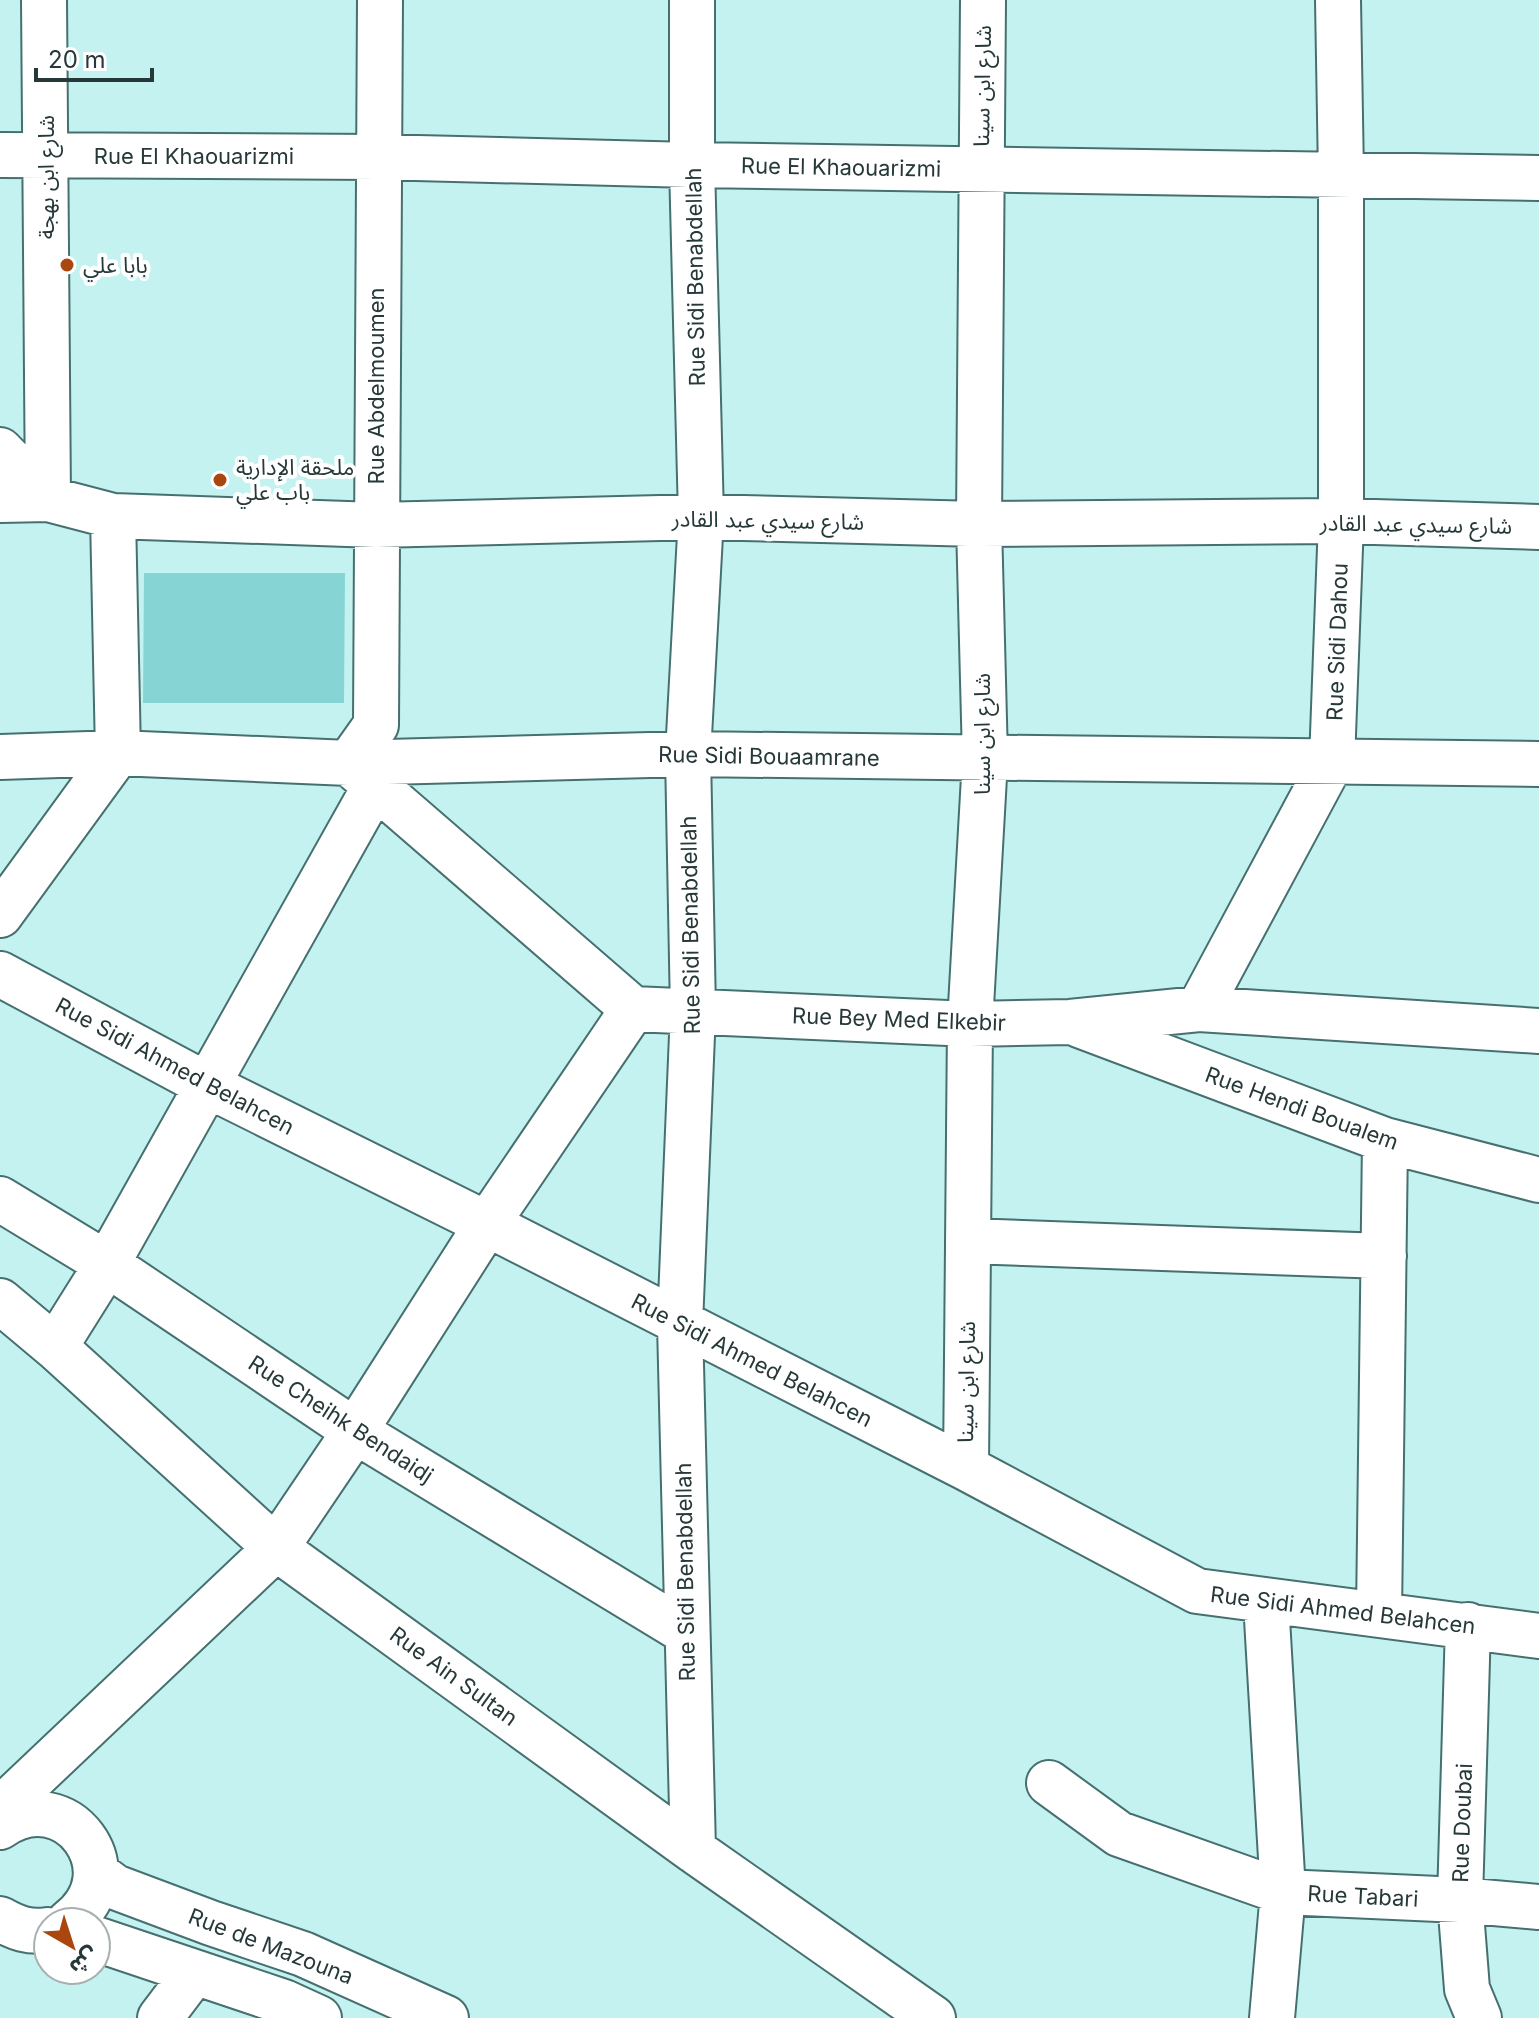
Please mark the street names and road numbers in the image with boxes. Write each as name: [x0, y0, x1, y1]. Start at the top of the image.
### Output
street label: شارع ابن سينا: [968, 25, 1000, 147]
street label: شارع ابن بهجة: [33, 115, 63, 239]
street label: Rue El Khaouarizmi: [94, 143, 294, 169]
street label: Rue El Khaouarizmi: [741, 152, 941, 182]
street label: Rue Sidi Benabdellah: [680, 167, 710, 387]
street label: Rue Abdelmoumen: [363, 287, 389, 485]
street label: شارع سيدي عبد القادر: [670, 505, 864, 539]
street label: شارع سيدي عبد القادر: [1318, 509, 1512, 543]
street label: Rue Sidi Dahou: [1321, 563, 1353, 721]
street label: شارع ابن سينا: [969, 673, 999, 795]
street label: Rue Sidi Bouaamrane: [658, 741, 880, 771]
street label: Rue Sidi Benabdellah: [675, 815, 705, 1035]
street label: Rue Sidi Ahmed Belahcen: [51, 992, 299, 1140]
street label: Rue Bey Med Elkebir: [792, 1002, 1006, 1036]
street label: Rue Hendi Boualem: [1202, 1061, 1402, 1155]
street label: Rue Sidi Ahmed Belahcen: [627, 1288, 877, 1432]
street label: شارع ابن سينا: [952, 1321, 984, 1443]
street label: Rue Cheihk Bendaidj: [244, 1350, 438, 1488]
street label: Rue Sidi Benabdellah: [670, 1462, 700, 1682]
street label: Rue Sidi Ahmed Belahcen: [1209, 1581, 1477, 1639]
street label: Rue Ain Sultan: [385, 1621, 523, 1731]
street label: Rue Doubai: [1447, 1763, 1477, 1883]
street label: Rue Tabari: [1307, 1880, 1419, 1912]
street label: Rue de Mazouna: [185, 1903, 357, 1989]

